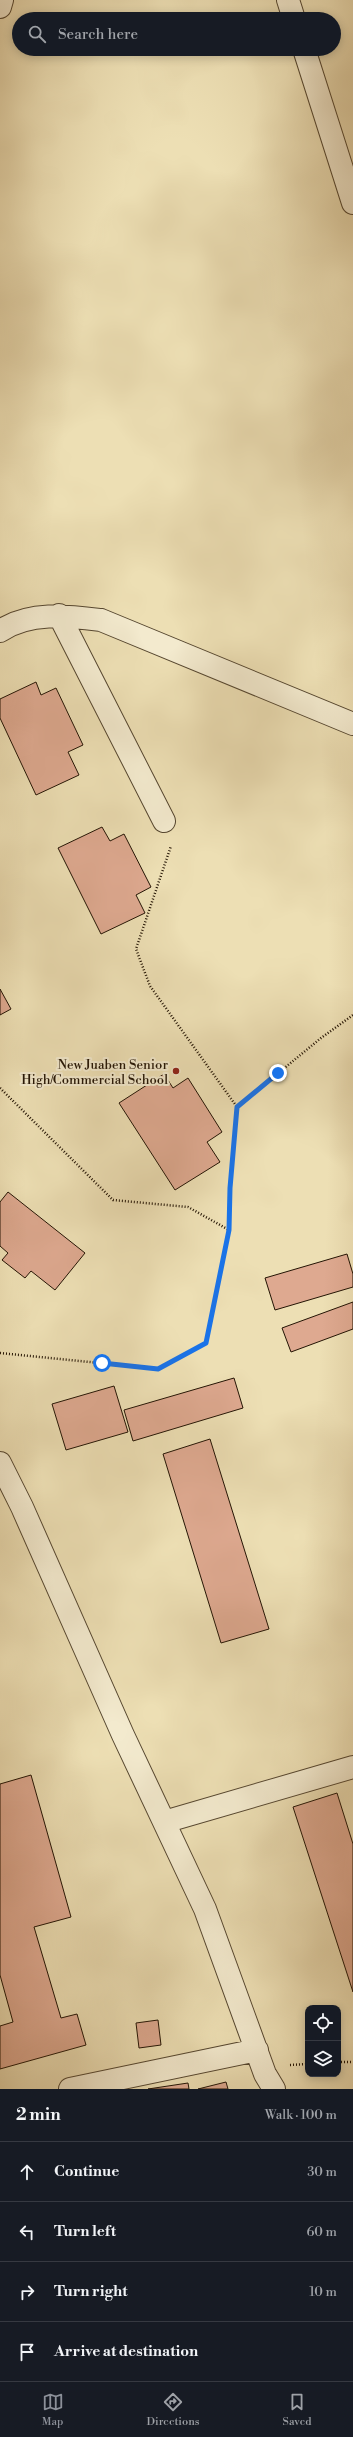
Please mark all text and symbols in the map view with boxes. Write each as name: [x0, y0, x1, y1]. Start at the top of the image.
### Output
search box: [12, 12, 341, 56]
icon: search: [26, 23, 48, 45]
text: Search here: [58, 25, 138, 44]
place label: New Juaben Senior High/Commercial School: [21, 1057, 168, 1088]
route end: [269, 1064, 287, 1082]
marker: New Juaben Senior High/Commercial School: [171, 1066, 181, 1076]
route start: [93, 1354, 111, 1372]
map controls: [305, 2005, 341, 2077]
button: locate: [305, 2005, 341, 2041]
button: layers: [305, 2041, 341, 2077]
text: 2 min: [16, 2104, 61, 2126]
text: Walk · 100 m: [265, 2107, 337, 2123]
icon: ahead: [16, 2161, 38, 2183]
text: Continue: [54, 2162, 119, 2181]
text: 30 m: [307, 2164, 337, 2180]
icon: left: [16, 2221, 38, 2243]
text: Turn left: [54, 2222, 116, 2241]
text: 60 m: [306, 2224, 337, 2240]
icon: right: [16, 2281, 38, 2303]
text: Turn right: [54, 2282, 128, 2301]
text: 10 m: [309, 2284, 337, 2300]
icon: arrive: [16, 2341, 38, 2363]
text: Arrive at destination: [54, 2342, 198, 2361]
tab: Map: [42, 2391, 64, 2429]
tab: Directions: [147, 2391, 200, 2429]
tab: Saved: [283, 2391, 311, 2429]

